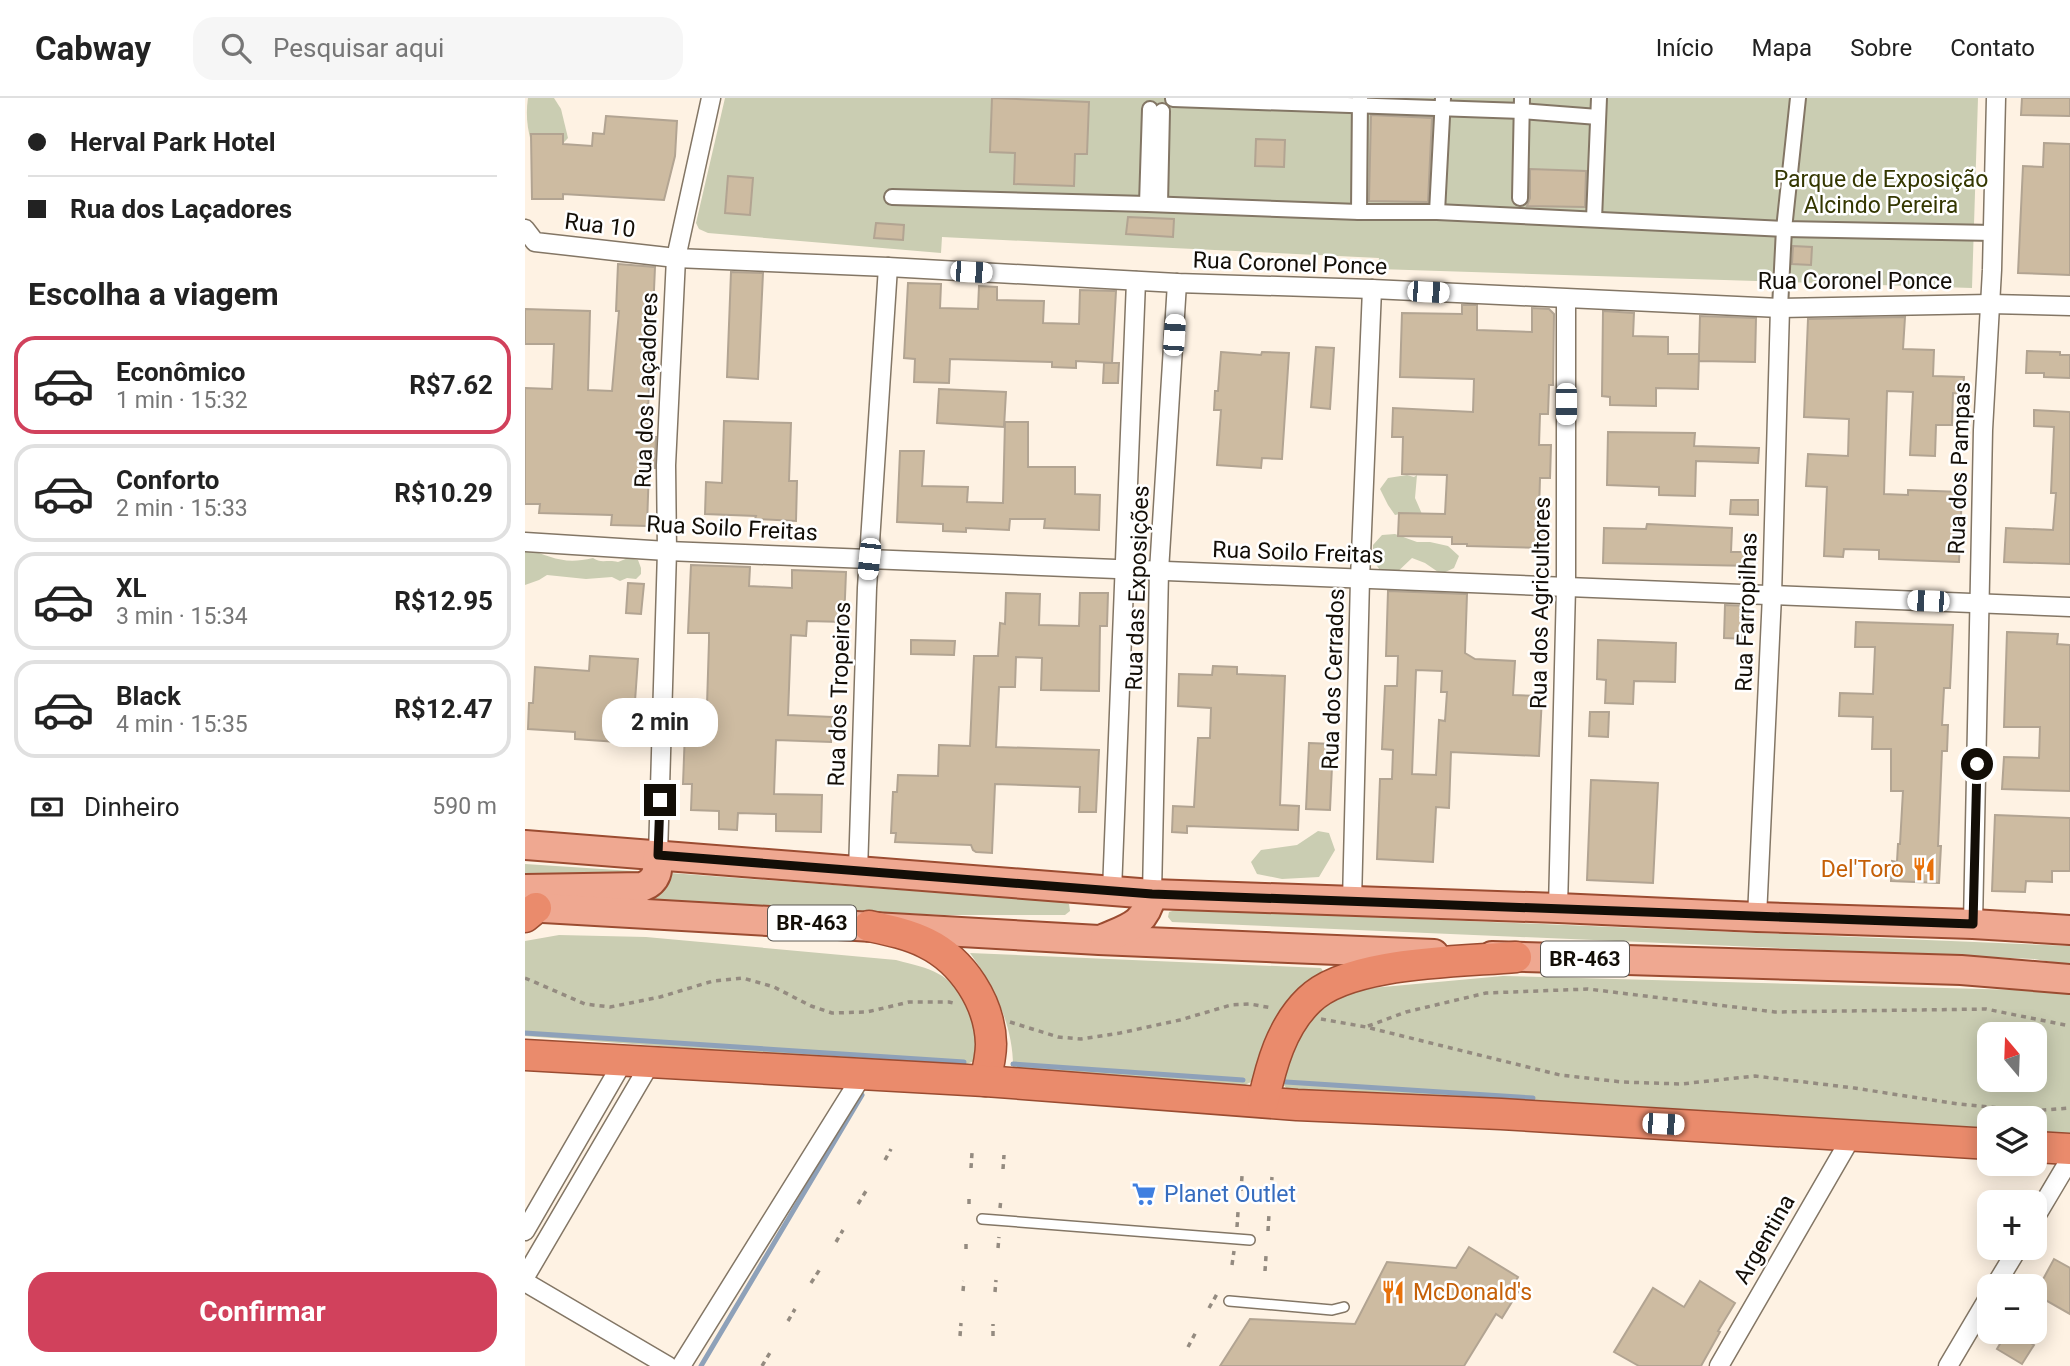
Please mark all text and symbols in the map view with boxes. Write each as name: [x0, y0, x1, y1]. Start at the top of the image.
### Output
search box: [193, 17, 683, 80]
text: Cabway: [35, 29, 151, 68]
icon: search: [217, 29, 255, 67]
text: Pesquisar aqui: [273, 33, 444, 63]
text: Início: [1656, 34, 1714, 62]
text: Mapa: [1752, 34, 1812, 62]
text: Sobre: [1850, 34, 1912, 62]
text: Contato: [1950, 34, 2035, 62]
text: Herval Park Hotel: [70, 127, 276, 157]
park label: Parque de Exposição Alcindo Pereira: [1774, 166, 1988, 219]
text: Rua dos Laçadores: [70, 194, 292, 224]
street label: Rua 10: [563, 208, 637, 243]
street label: Rua Coronel Ponce: [1192, 247, 1388, 280]
car: [950, 260, 993, 284]
street label: Rua Coronel Ponce: [1758, 268, 1952, 295]
text: Escolha a viagem: [28, 275, 279, 313]
car: [1407, 280, 1450, 304]
street label: Rua dos Laçadores: [630, 292, 663, 488]
car: [1163, 313, 1186, 357]
icon: car: [32, 354, 95, 417]
text: Econômico: [116, 357, 245, 387]
text: R$7.62: [409, 370, 493, 400]
street label: Rua dos Pampas: [1943, 381, 1976, 555]
car: [1556, 383, 1577, 425]
text: 1 min · 15:32: [116, 387, 248, 414]
icon: car: [32, 462, 95, 525]
text: Conforto: [116, 465, 220, 495]
text: R$10.29: [394, 478, 493, 508]
street label: Rua das Exposições: [1120, 485, 1155, 691]
text: 2 min · 15:33: [116, 495, 248, 522]
street label: Rua dos Agricultores: [1525, 497, 1556, 709]
street label: Rua Soilo Freitas: [646, 511, 818, 546]
street label: Rua Farropilhas: [1730, 532, 1763, 692]
street label: Rua Soilo Freitas: [1212, 536, 1384, 569]
car: [857, 537, 882, 581]
icon: car: [32, 570, 95, 633]
text: XL: [116, 573, 147, 603]
text: R$12.95: [394, 586, 493, 616]
street label: Rua dos Cerrados: [1317, 588, 1350, 770]
car: [1907, 590, 1950, 612]
street label: Rua dos Tropeiros: [823, 601, 856, 787]
text: 3 min · 15:34: [116, 603, 248, 630]
icon: car: [32, 678, 95, 741]
text: Black: [116, 681, 181, 711]
text: R$12.47: [394, 694, 493, 724]
callout: 2 min: [602, 698, 718, 748]
text: 2 min: [631, 709, 689, 736]
text: 4 min · 15:35: [116, 711, 248, 738]
route start: [1961, 748, 1993, 780]
route end: [644, 784, 676, 816]
icon: cash: [28, 788, 66, 826]
text: Dinheiro: [84, 792, 180, 822]
text: 590 m: [432, 793, 497, 820]
restaurant icon: Del'Toro: [1910, 855, 1938, 883]
place label: Del'Toro: [1821, 856, 1904, 883]
road number: BR-463: [768, 906, 856, 940]
road number: BR-463: [1541, 942, 1629, 976]
north arrow: [1977, 1022, 2047, 1092]
map controls: [1977, 1022, 2047, 1344]
button: layers: [1977, 1106, 2047, 1176]
car: [1642, 1112, 1685, 1136]
supermarket icon: Planet Outlet: [1130, 1180, 1158, 1208]
place label: Planet Outlet: [1164, 1181, 1296, 1208]
street label: Argentina: [1728, 1190, 1801, 1289]
button: +: [1977, 1190, 2047, 1260]
button: Confirmar: [28, 1272, 497, 1352]
button: −: [1977, 1274, 2047, 1344]
restaurant icon: McDonald's: [1379, 1278, 1407, 1306]
place label: McDonald's: [1413, 1279, 1532, 1306]

